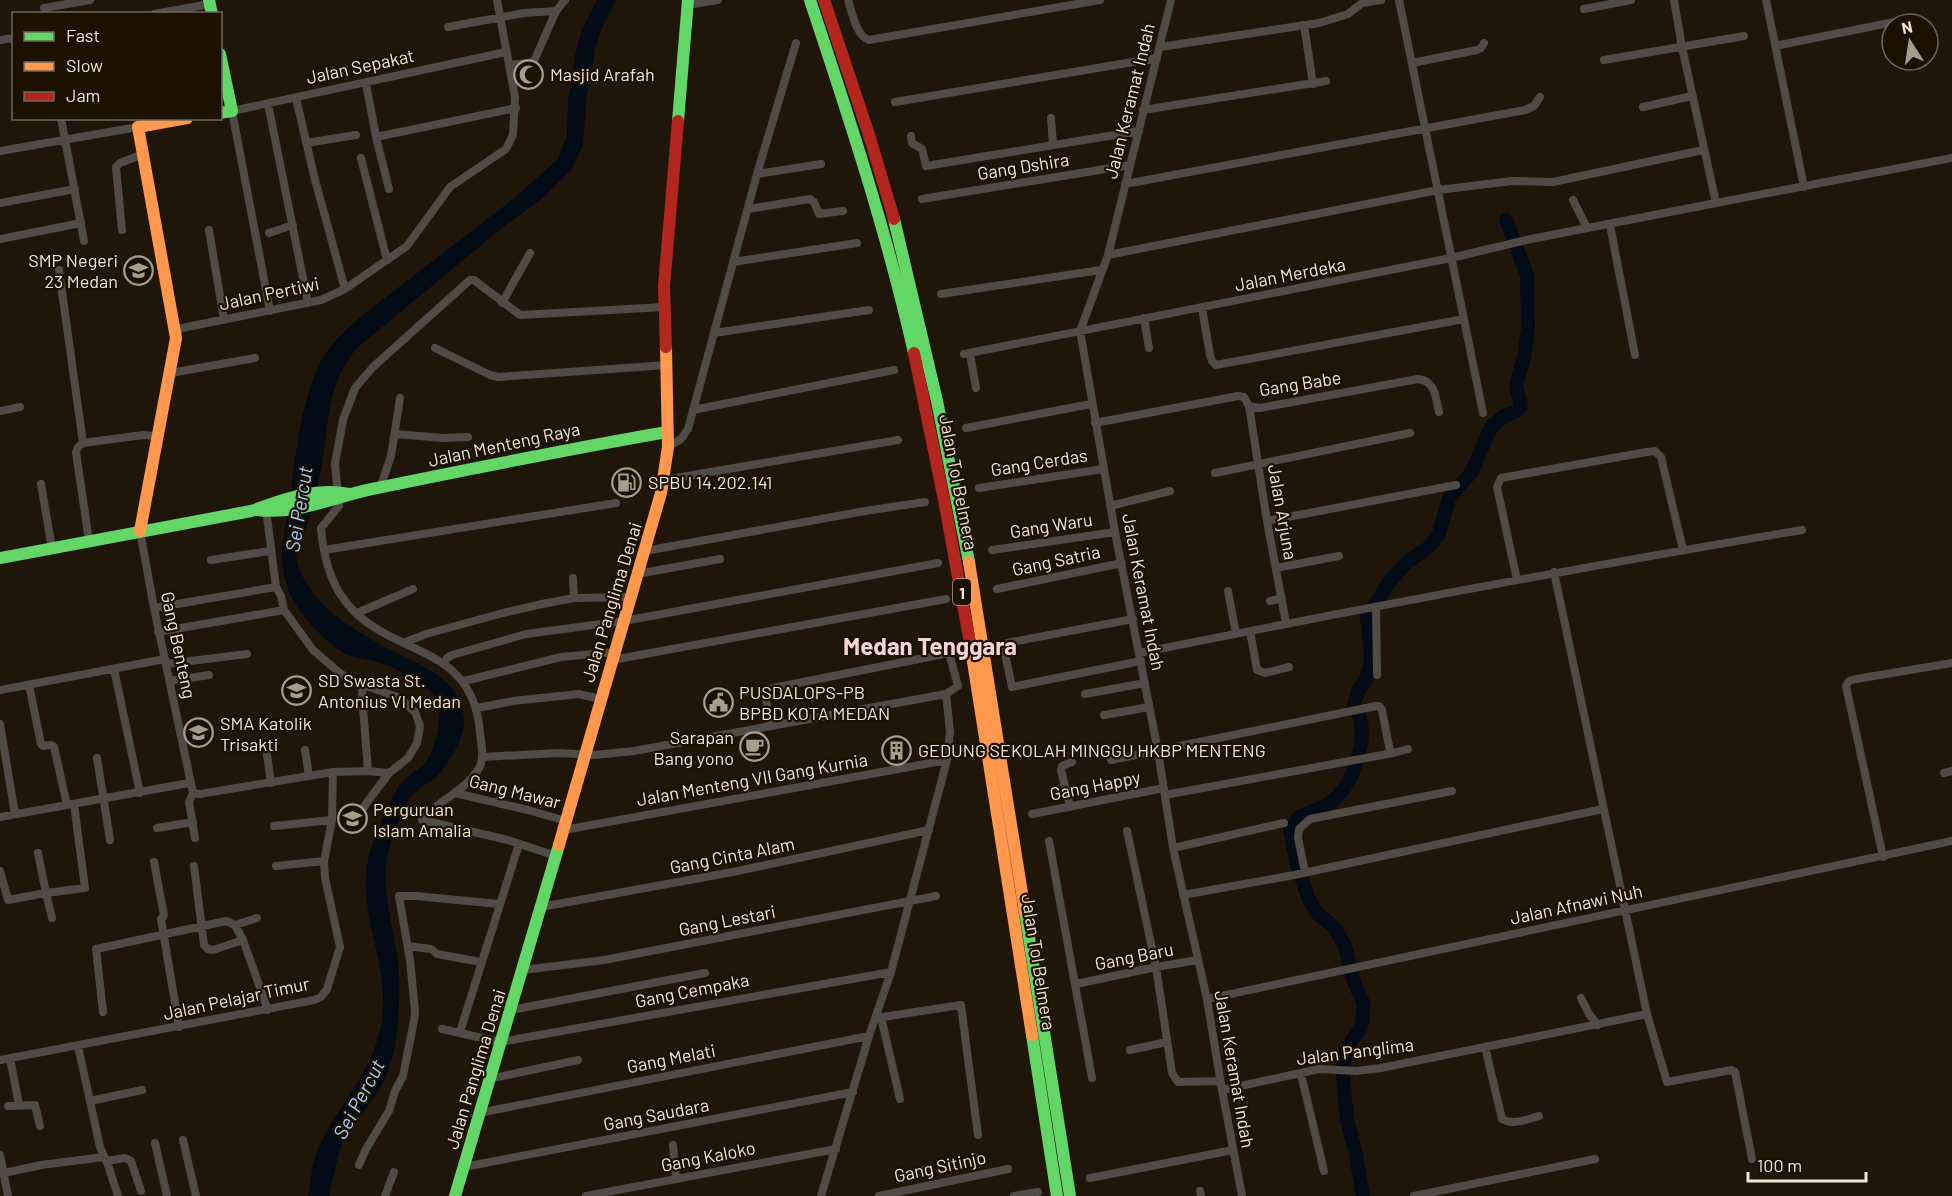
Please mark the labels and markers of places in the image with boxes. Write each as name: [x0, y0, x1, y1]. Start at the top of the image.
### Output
mosque icon: Masjid Arafah: [513, 58, 545, 90]
place label: Masjid Arafah: [550, 63, 655, 85]
place label: SMP Negeri 23 Medan: [28, 249, 118, 292]
school or university icon: SMP Negeri 23 Medan: [123, 254, 155, 286]
fuel station icon: SPBU 14.202.141: [611, 466, 643, 498]
place label: SPBU 14.202.141: [648, 471, 772, 493]
place label: SD Swasta St. Antonius VI Medan: [318, 669, 461, 712]
school or university icon: SD Swasta St. Antonius VI Medan: [281, 674, 313, 706]
place label: PUSDALOPS-PB BPBD KOTA MEDAN: [739, 681, 890, 724]
public building icon: PUSDALOPS-PB BPBD KOTA MEDAN: [702, 686, 734, 718]
place label: SMA Katolik Trisakti: [220, 712, 312, 755]
school or university icon: SMA Katolik Trisakti: [183, 717, 215, 749]
place label: Sarapan Bang yono: [654, 726, 734, 769]
cafe icon: Sarapan Bang yono: [739, 731, 771, 763]
building icon: GEDUNG SEKOLAH MINGGU HKBP MENTENG: [881, 734, 913, 766]
place label: GEDUNG SEKOLAH MINGGU HKBP MENTENG: [918, 739, 1266, 761]
place label: Perguruan Islam Amalia: [373, 798, 471, 841]
school or university icon: Perguruan Islam Amalia: [336, 803, 368, 835]

